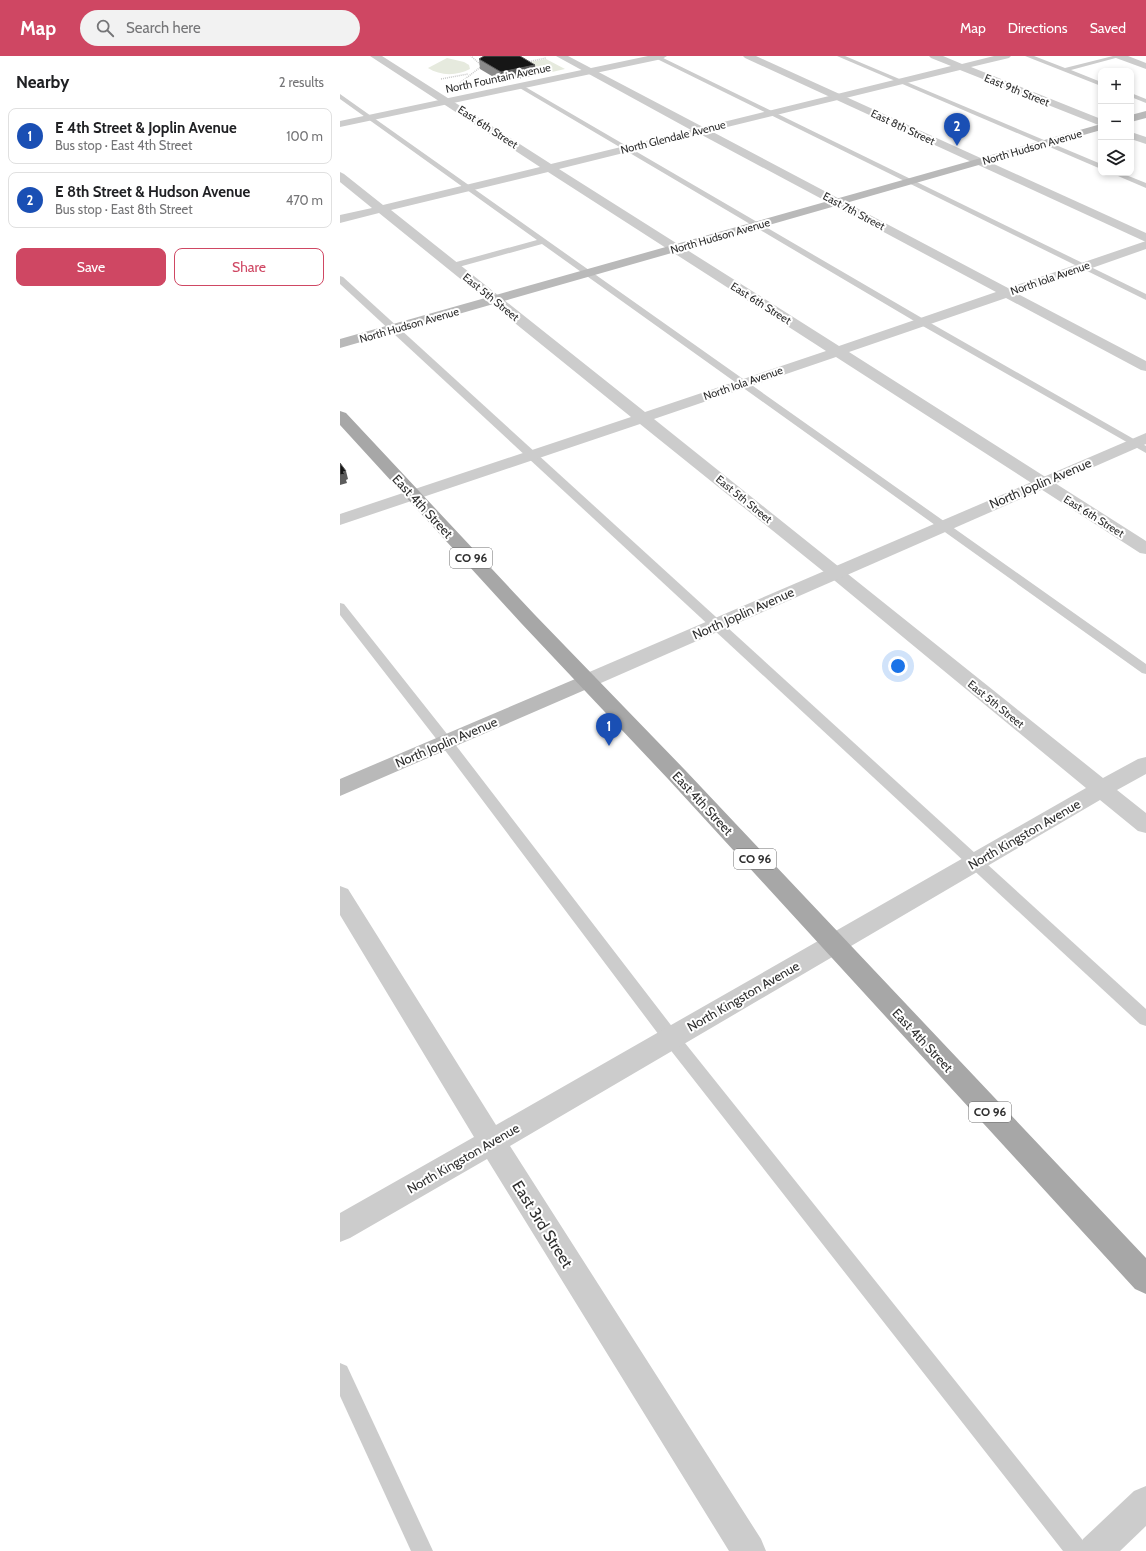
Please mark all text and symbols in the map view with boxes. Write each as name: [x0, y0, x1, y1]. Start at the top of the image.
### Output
search box: [80, 10, 360, 46]
text: Map: [20, 17, 56, 40]
icon: search: [94, 17, 116, 39]
text: Search here: [126, 19, 201, 37]
text: Map: [960, 19, 986, 37]
text: Directions: [1008, 19, 1068, 37]
text: Saved: [1090, 19, 1126, 37]
street label: North Fountain Avenue: [444, 60, 552, 96]
map controls: [1098, 68, 1134, 176]
button: +: [1098, 68, 1134, 104]
street label: East 9th Street: [982, 71, 1052, 109]
text: Nearby: [16, 72, 69, 92]
text: 2 results: [279, 74, 324, 90]
street label: East 6th Street: [455, 102, 521, 152]
button: −: [1098, 104, 1134, 140]
street label: East 8th Street: [869, 106, 938, 148]
pin: 2: [944, 113, 970, 146]
street label: North Glendale Avenue: [619, 117, 727, 157]
text: E 4th Street & Joplin Avenue: [55, 119, 237, 137]
street label: North Hudson Avenue: [981, 126, 1084, 168]
text: 1: [28, 128, 32, 144]
text: 100 m: [286, 128, 323, 144]
text: Bus stop · East 4th Street: [55, 137, 192, 153]
button: layers: [1098, 140, 1134, 176]
text: E 8th Street & Hudson Avenue: [55, 183, 250, 201]
street label: East 7th Street: [821, 189, 888, 233]
text: 2: [27, 192, 33, 208]
text: 470 m: [286, 192, 323, 208]
text: Bus stop · East 8th Street: [55, 201, 193, 217]
street label: North Hudson Avenue: [669, 215, 772, 257]
button: Save: [16, 248, 166, 286]
button: Share: [174, 248, 324, 286]
street label: North Iola Avenue: [1008, 258, 1092, 298]
street label: East 5th Street: [460, 270, 522, 324]
street label: East 6th Street: [728, 279, 794, 327]
street label: North Hudson Avenue: [358, 304, 461, 346]
street label: North Iola Avenue: [701, 363, 785, 403]
street label: North Joplin Avenue: [987, 454, 1094, 512]
street label: East 4th Street: [389, 471, 457, 542]
street label: East 5th Street: [713, 472, 775, 526]
street label: East 6th Street: [1061, 492, 1127, 540]
road number: CO 96: [450, 548, 492, 568]
street label: North Joplin Avenue: [690, 583, 797, 643]
your location: [888, 656, 908, 676]
street label: East 5th Street: [965, 677, 1027, 731]
street label: North Joplin Avenue: [393, 713, 500, 771]
pin: 1: [596, 713, 622, 746]
street label: East 4th Street: [669, 768, 737, 839]
street label: North Kingston Avenue: [965, 795, 1083, 873]
road number: CO 96: [734, 849, 776, 869]
street label: North Kingston Avenue: [684, 957, 802, 1035]
street label: East 4th Street: [889, 1005, 957, 1076]
road number: CO 96: [969, 1102, 1011, 1122]
street label: North Kingston Avenue: [404, 1119, 522, 1197]
street label: East 3rd Street: [508, 1177, 577, 1272]

